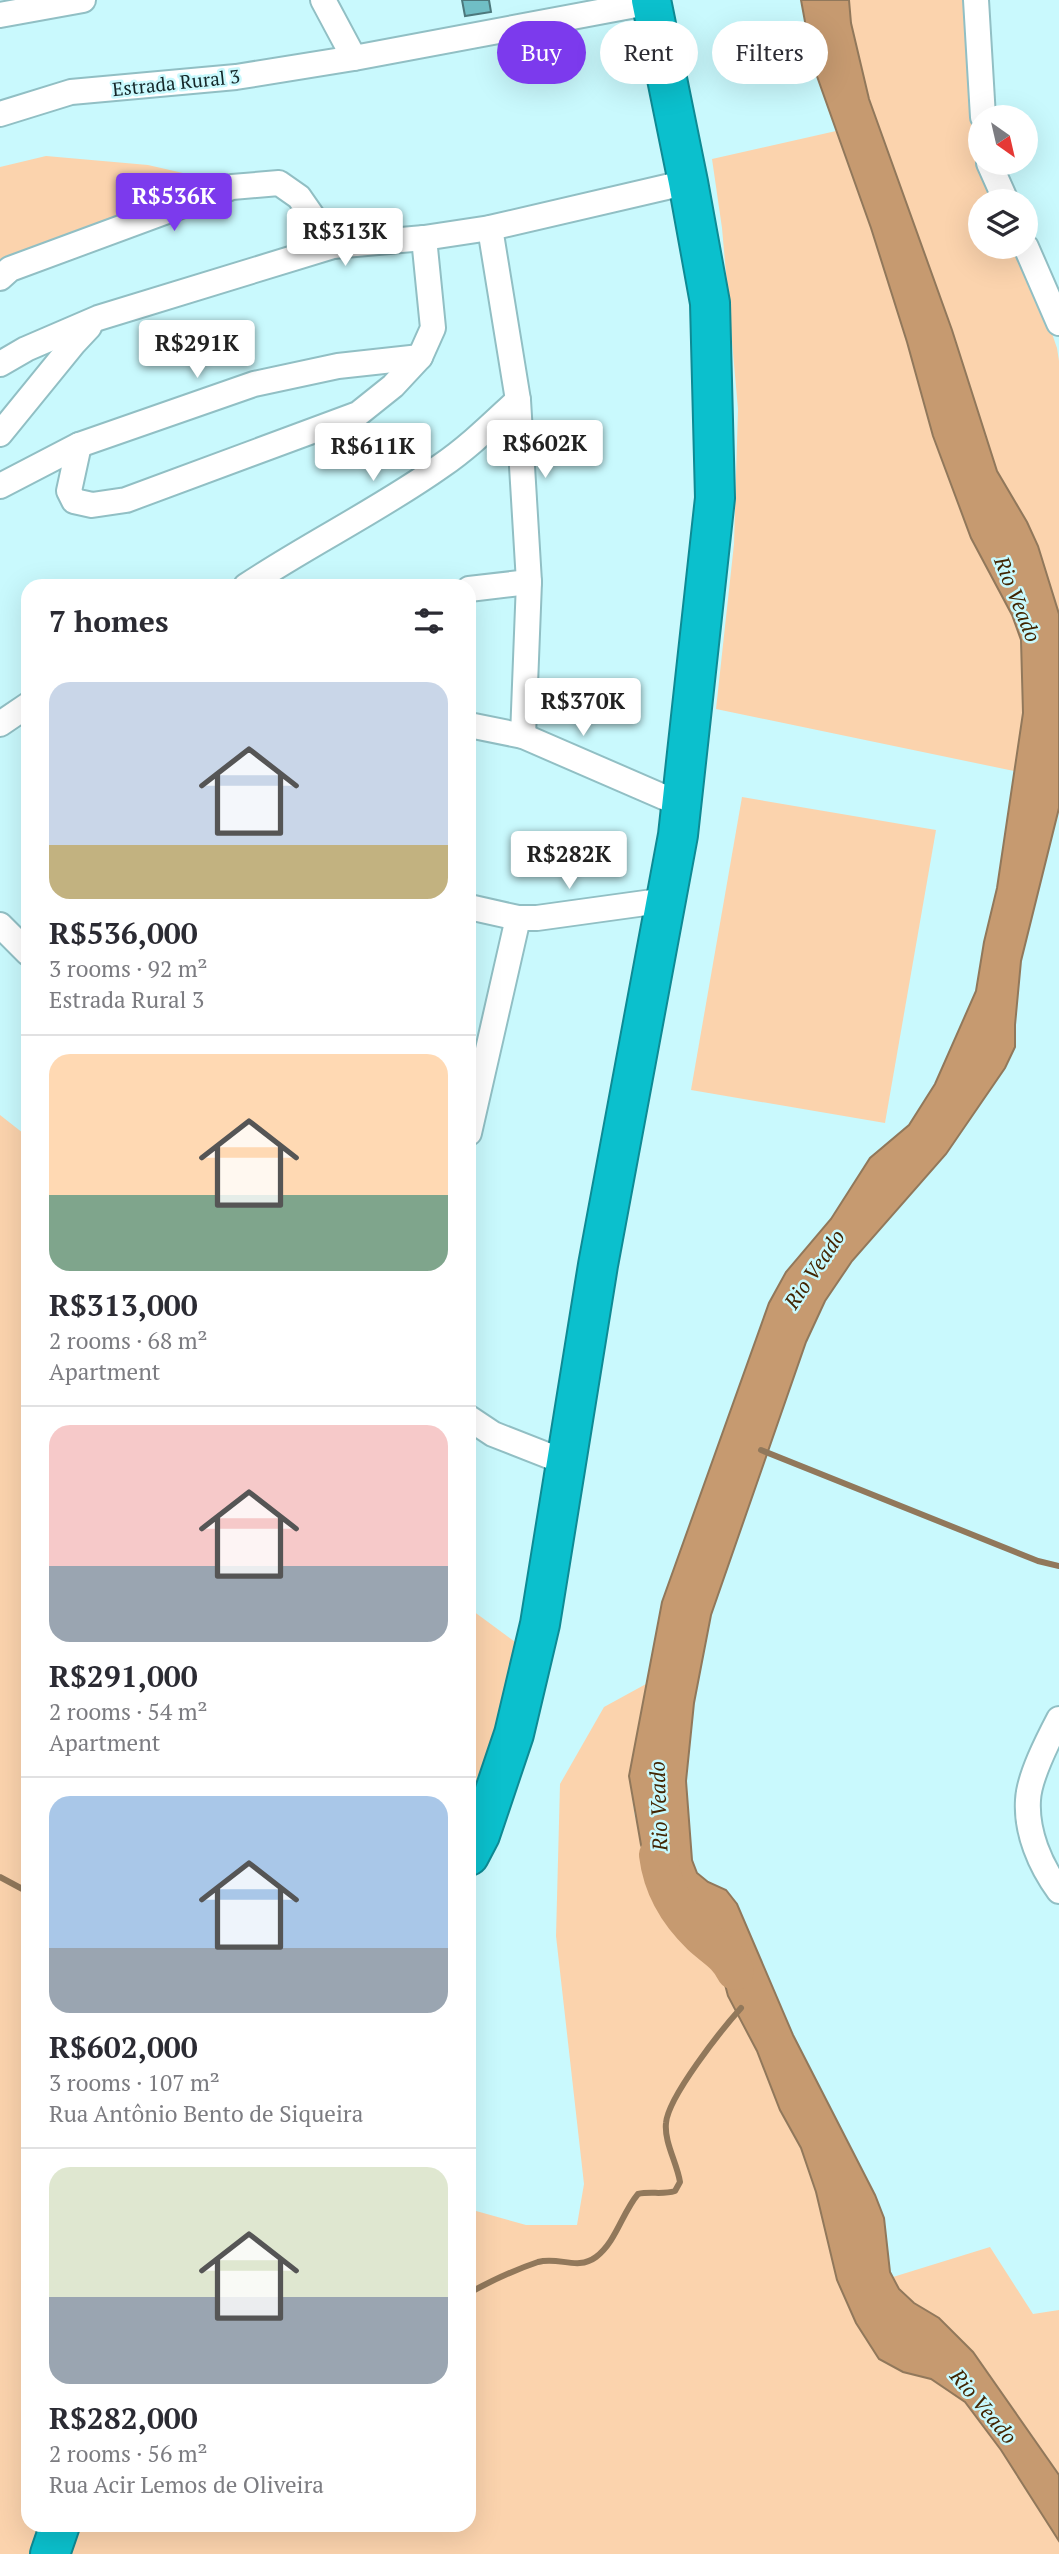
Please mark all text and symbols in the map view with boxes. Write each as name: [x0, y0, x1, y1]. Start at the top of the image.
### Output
chip: Buy: [497, 21, 586, 84]
chip: Rent: [600, 21, 698, 84]
chip: Filters: [712, 21, 828, 84]
street label: Estrada Rural 3: [111, 63, 241, 101]
north arrow: [968, 105, 1038, 175]
map controls: [968, 105, 1038, 259]
pin: R$536K: [117, 174, 231, 233]
text: R$536K: [132, 180, 216, 211]
button: layers: [968, 189, 1038, 259]
pin: R$313K: [288, 208, 402, 268]
text: R$313K: [303, 215, 387, 246]
pin: R$291K: [140, 320, 254, 380]
text: R$291K: [155, 327, 239, 358]
pin: R$602K: [488, 420, 602, 480]
pin: R$611K: [316, 424, 430, 483]
text: R$602K: [503, 427, 587, 458]
text: R$611K: [331, 430, 415, 461]
water label: Rio Veado: [988, 551, 1048, 646]
text: 7 homes: [49, 601, 168, 641]
icon: filters: [410, 602, 448, 640]
pin: R$370K: [526, 678, 640, 738]
text: R$370K: [541, 685, 625, 716]
icon: home: [186, 728, 312, 854]
pin: R$282K: [512, 832, 626, 891]
text: R$282K: [527, 838, 611, 869]
text: R$536,000: [49, 913, 198, 953]
text: 3 rooms · 92 m²: [49, 953, 208, 984]
text: Estrada Rural 3: [49, 984, 204, 1015]
icon: home: [186, 1100, 312, 1226]
water label: Rio Veado: [777, 1224, 851, 1315]
text: R$313,000: [49, 1285, 198, 1325]
text: 2 rooms · 68 m²: [49, 1325, 208, 1356]
text: Apartment: [49, 1356, 160, 1387]
icon: home: [186, 1471, 312, 1597]
text: R$291,000: [49, 1656, 198, 1696]
text: 2 rooms · 54 m²: [49, 1696, 208, 1727]
text: Apartment: [49, 1727, 160, 1758]
water label: Rio Veado: [642, 1761, 674, 1852]
icon: home: [186, 1842, 312, 1968]
text: R$602,000: [49, 2027, 198, 2067]
text: 3 rooms · 107 m²: [49, 2067, 220, 2098]
text: Rua Antônio Bento de Siqueira: [49, 2098, 363, 2129]
icon: home: [186, 2213, 312, 2339]
water label: Rio Veado: [944, 2362, 1024, 2449]
text: R$282,000: [49, 2398, 198, 2438]
text: 2 rooms · 56 m²: [49, 2438, 208, 2469]
text: Rua Acir Lemos de Oliveira: [49, 2469, 324, 2500]

